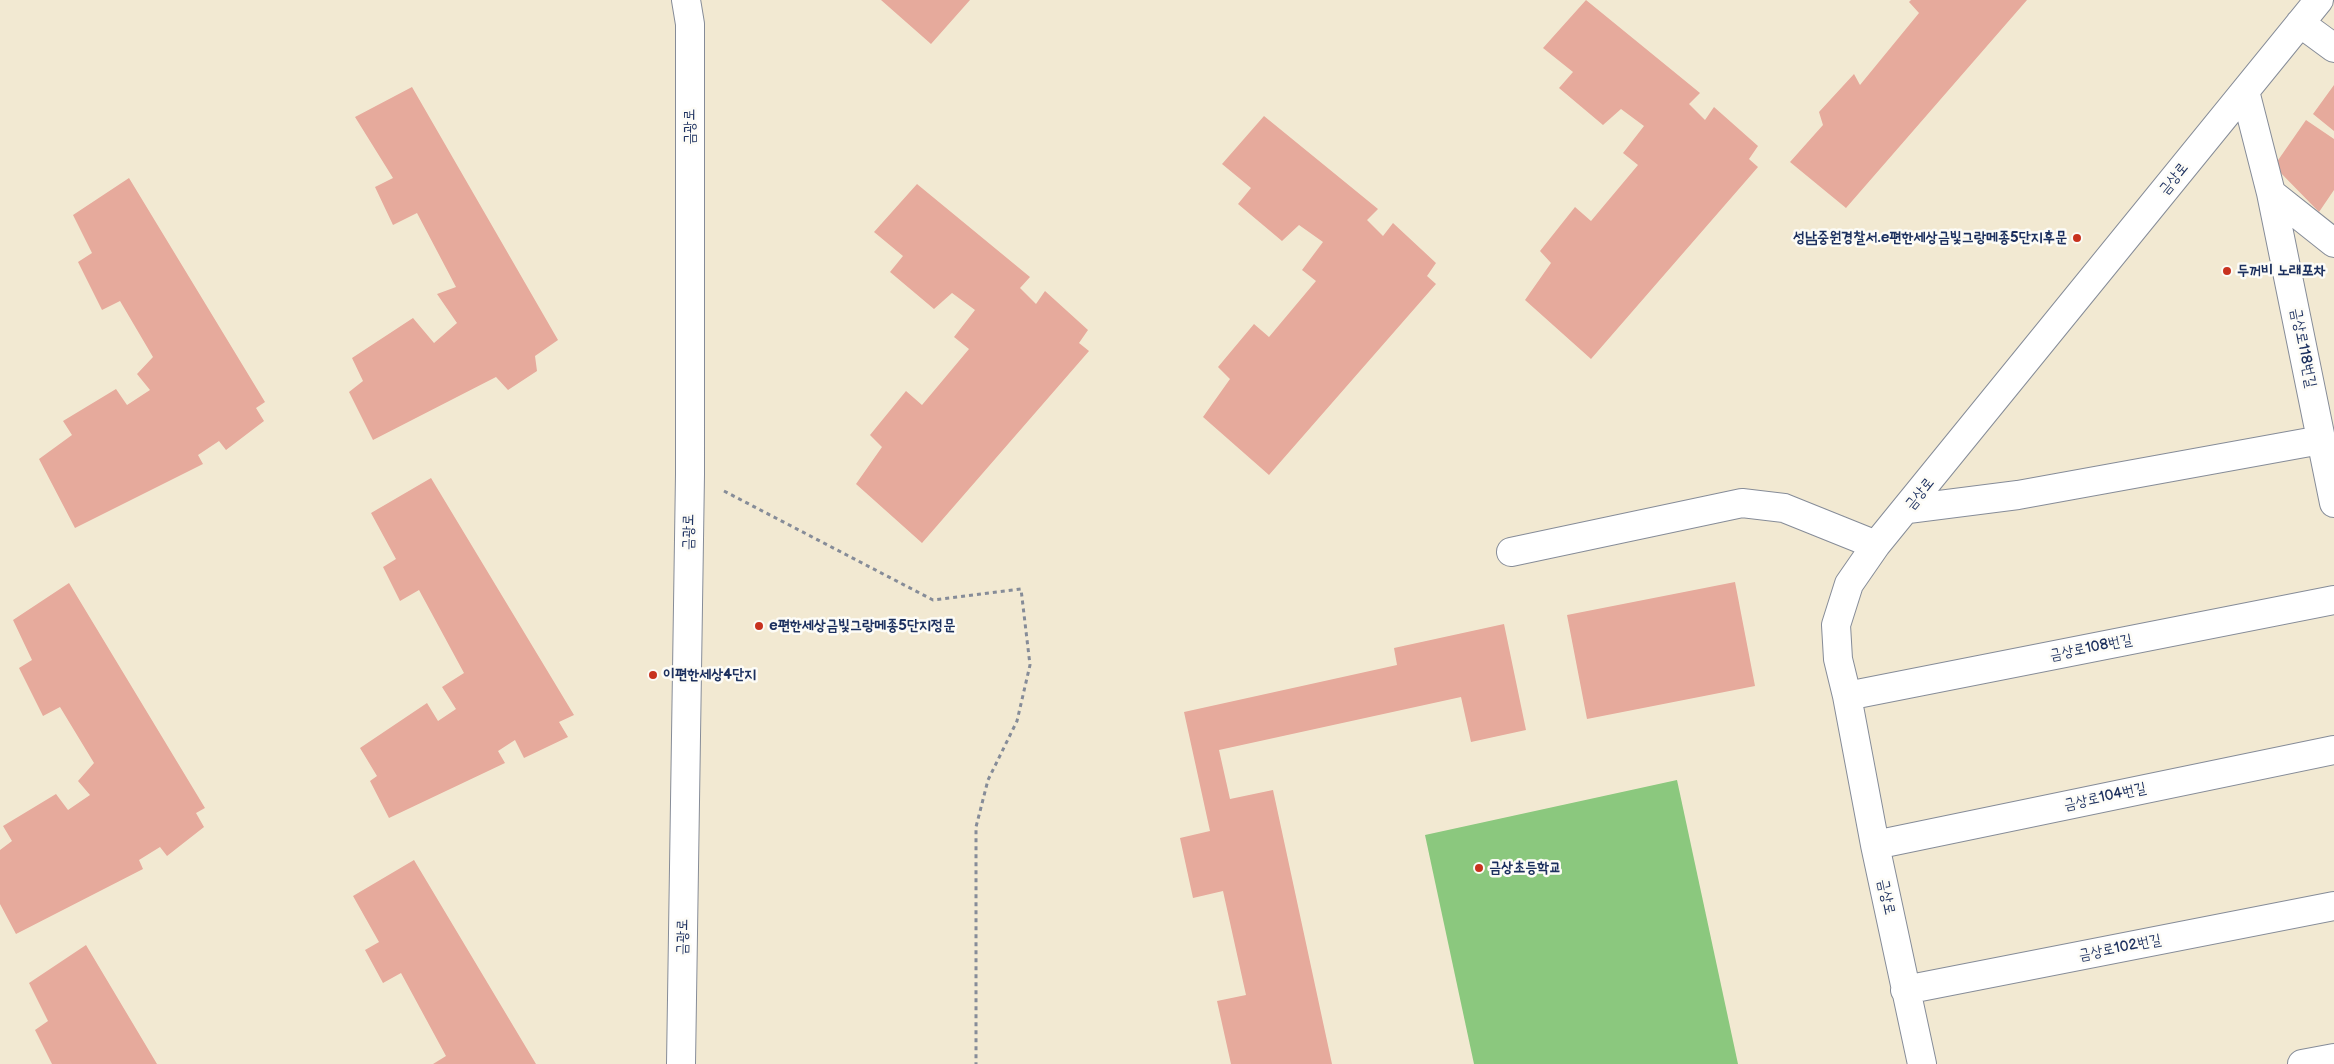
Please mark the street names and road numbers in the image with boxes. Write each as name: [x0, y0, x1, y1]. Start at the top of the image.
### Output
street label: 금광로: [681, 109, 699, 145]
street label: 금상로: [2156, 159, 2192, 199]
street label: 금상로118번길: [2286, 307, 2320, 389]
street label: 금상로: [1902, 474, 1938, 514]
street label: 금광로: [680, 514, 698, 550]
street label: 금상로108번길: [2048, 631, 2134, 665]
street label: 금상로104번길: [2062, 779, 2148, 815]
street label: 금상로: [1873, 877, 1899, 917]
street label: 금광로: [674, 919, 692, 955]
street label: 금상로102번길: [2077, 931, 2163, 965]

